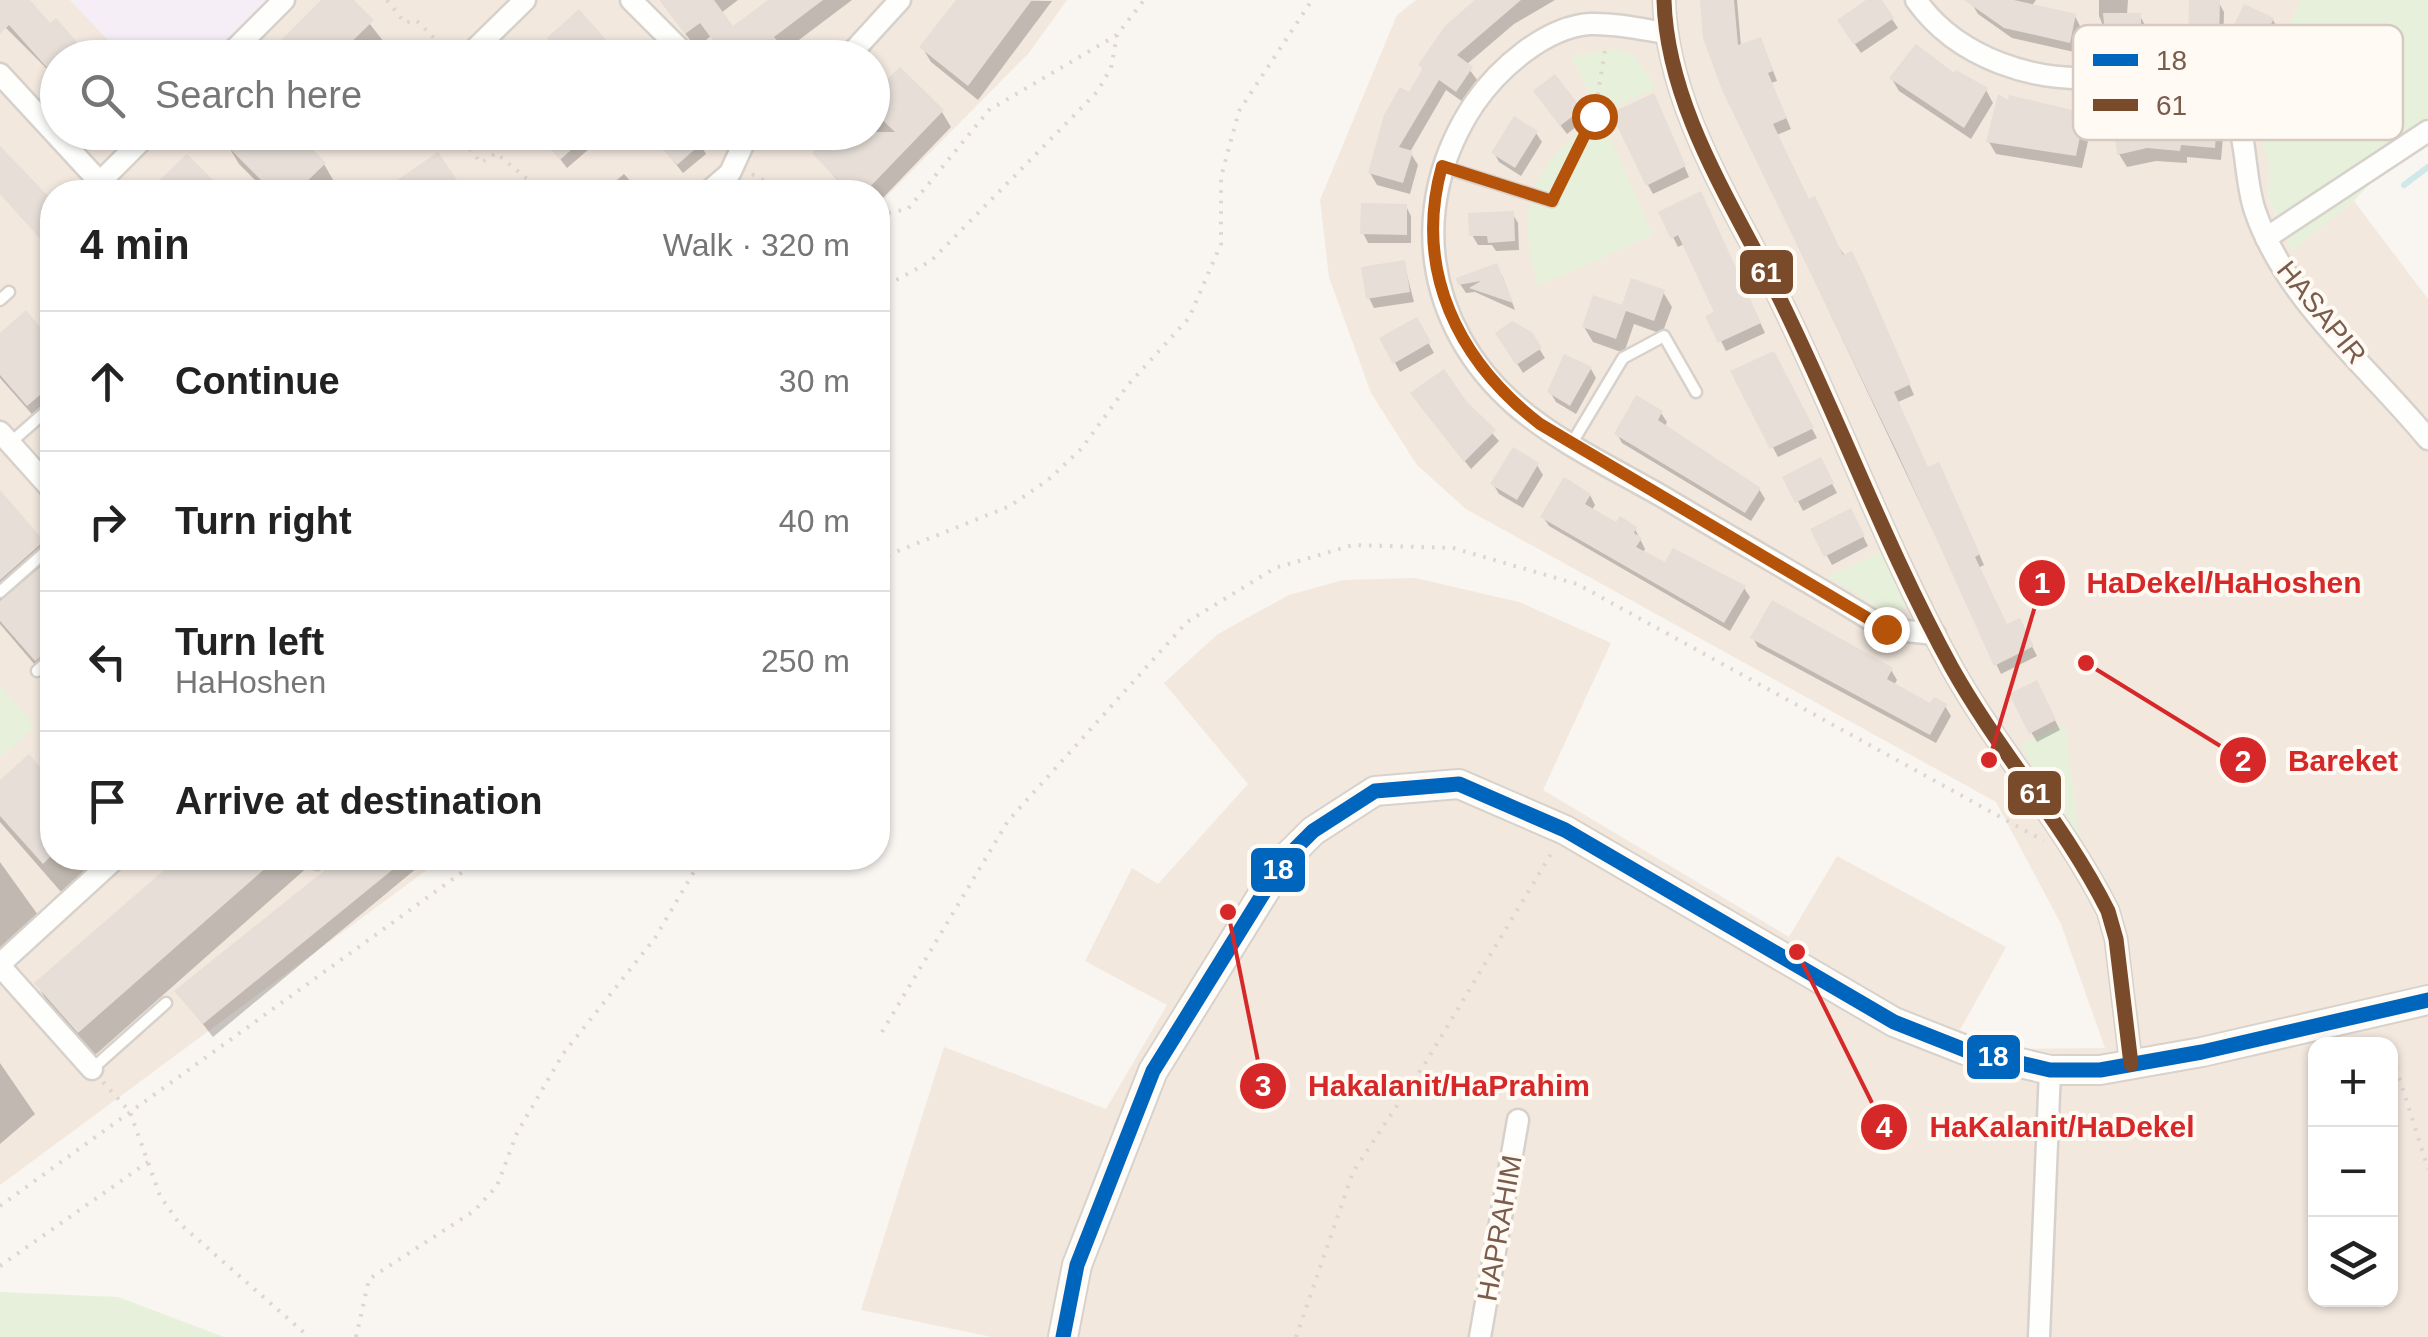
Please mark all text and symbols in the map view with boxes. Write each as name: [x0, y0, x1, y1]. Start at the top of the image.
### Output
legend: [2073, 25, 2403, 140]
search box: [40, 40, 890, 150]
text: 18: [2156, 45, 2187, 76]
icon: search: [75, 68, 130, 123]
text: Search here: [155, 74, 362, 116]
text: 61: [2156, 90, 2187, 121]
route start: [1572, 94, 1618, 140]
text: 4 min: [80, 221, 190, 268]
text: Walk · 320 m: [663, 227, 850, 263]
line badge: 61: [1738, 248, 1795, 296]
street label: HASAPIR: [2271, 255, 2372, 370]
text: 61: [1750, 257, 1782, 288]
icon: ahead: [80, 354, 135, 409]
text: Continue: [175, 360, 340, 402]
text: 30 m: [779, 363, 850, 399]
icon: right: [80, 494, 135, 549]
text: Turn right: [175, 500, 352, 542]
text: 40 m: [779, 503, 850, 539]
callout: HaDekel/HaHoshen: [2017, 553, 2382, 613]
text: 1: [2034, 566, 2050, 599]
text: HaDekel/HaHoshen: [2086, 566, 2362, 599]
route end: [1864, 607, 1910, 653]
text: Turn left: [175, 621, 324, 663]
icon: left: [80, 634, 135, 689]
text: 250 m: [761, 643, 850, 679]
text: HaHoshen: [175, 664, 326, 700]
callout: Bareket: [2218, 730, 2418, 790]
text: 2: [2235, 744, 2251, 777]
text: Bareket: [2288, 744, 2398, 777]
line badge: 61: [2006, 769, 2063, 817]
icon: arrive: [80, 774, 135, 829]
text: 61: [2019, 778, 2051, 809]
text: Arrive at destination: [175, 780, 542, 822]
line badge: 18: [1249, 846, 1307, 894]
text: 18: [1262, 854, 1294, 885]
line badge: 18: [1965, 1033, 2022, 1081]
map controls: [2308, 1037, 2398, 1307]
button: +: [2308, 1037, 2398, 1127]
text: 18: [1977, 1041, 2009, 1072]
callout: Hakalanit/HaPrahim: [1238, 1056, 1610, 1116]
text: 3: [1255, 1069, 1271, 1102]
text: Hakalanit/HaPrahim: [1308, 1069, 1590, 1102]
callout: HaKalanit/HaDekel: [1859, 1097, 2214, 1157]
text: 4: [1876, 1110, 1893, 1143]
text: HaKalanit/HaDekel: [1929, 1110, 2195, 1143]
button: −: [2308, 1127, 2398, 1217]
street label: HAPRAHIM: [1471, 1153, 1528, 1304]
button: layers: [2308, 1217, 2398, 1307]

